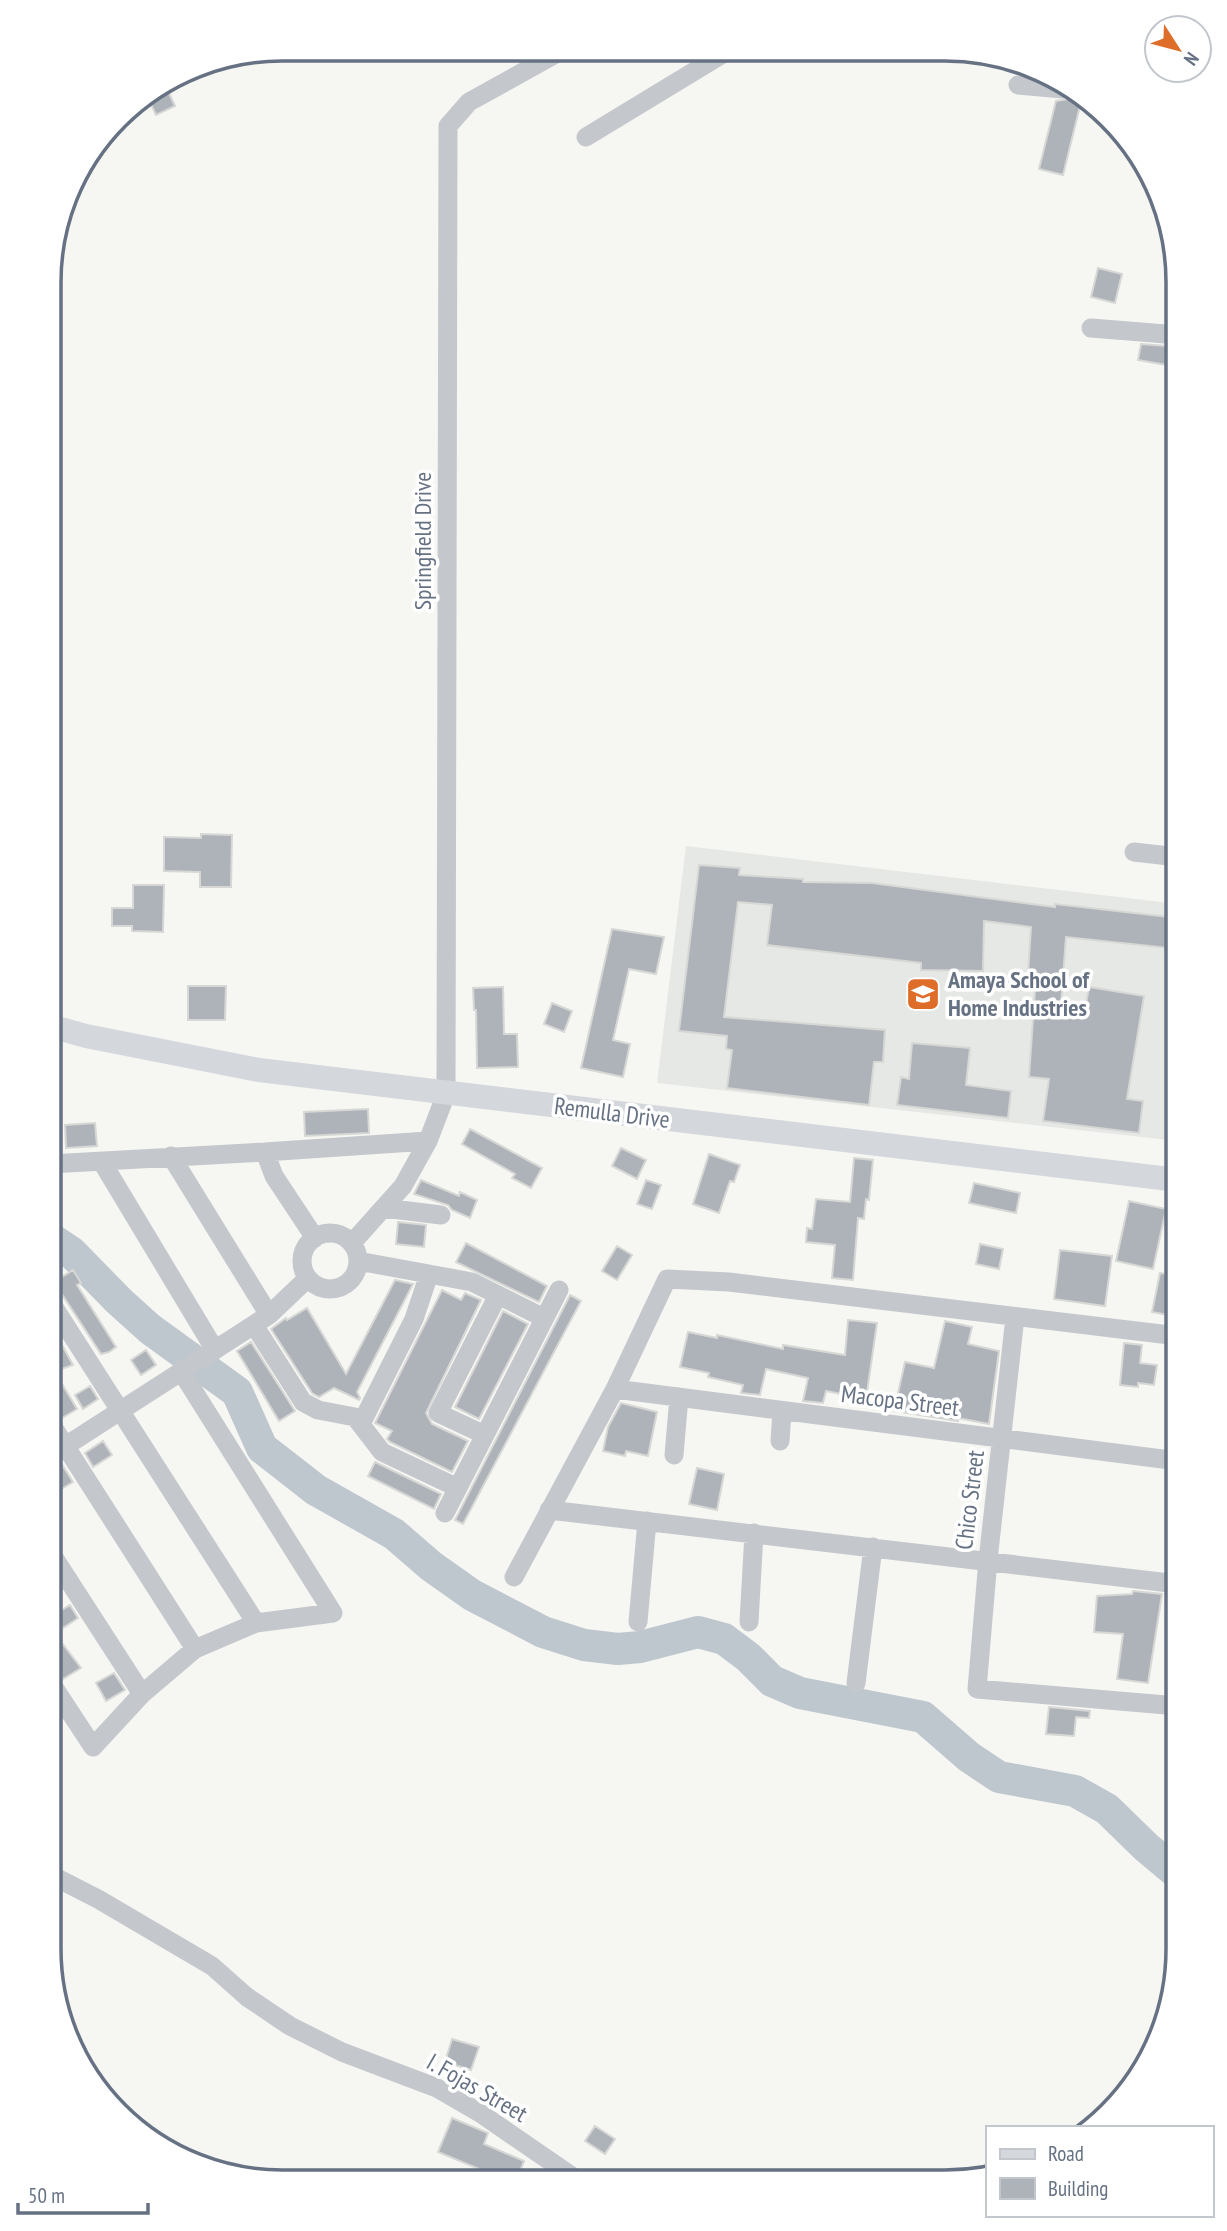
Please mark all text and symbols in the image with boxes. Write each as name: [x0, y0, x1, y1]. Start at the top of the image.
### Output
north arrow: [1143, 14, 1213, 84]
text: N: [1179, 48, 1204, 70]
street label: Springfield Drive: [407, 472, 438, 610]
place label: Amaya School of Home Industries: [947, 964, 1091, 1023]
school or university icon: Amaya School of Home Industries: [904, 975, 942, 1013]
street label: Remulla Drive: [553, 1090, 672, 1135]
street label: Macopa Street: [840, 1378, 961, 1423]
street label: Chico Street: [948, 1448, 991, 1551]
street label: I. Fojas Street: [421, 2046, 534, 2129]
legend: [986, 2126, 1213, 2217]
text: Road: [1048, 2140, 1084, 2167]
scale bar: [18, 2172, 147, 2216]
text: Building: [1048, 2175, 1108, 2202]
text: 50 m: [28, 2182, 65, 2209]

